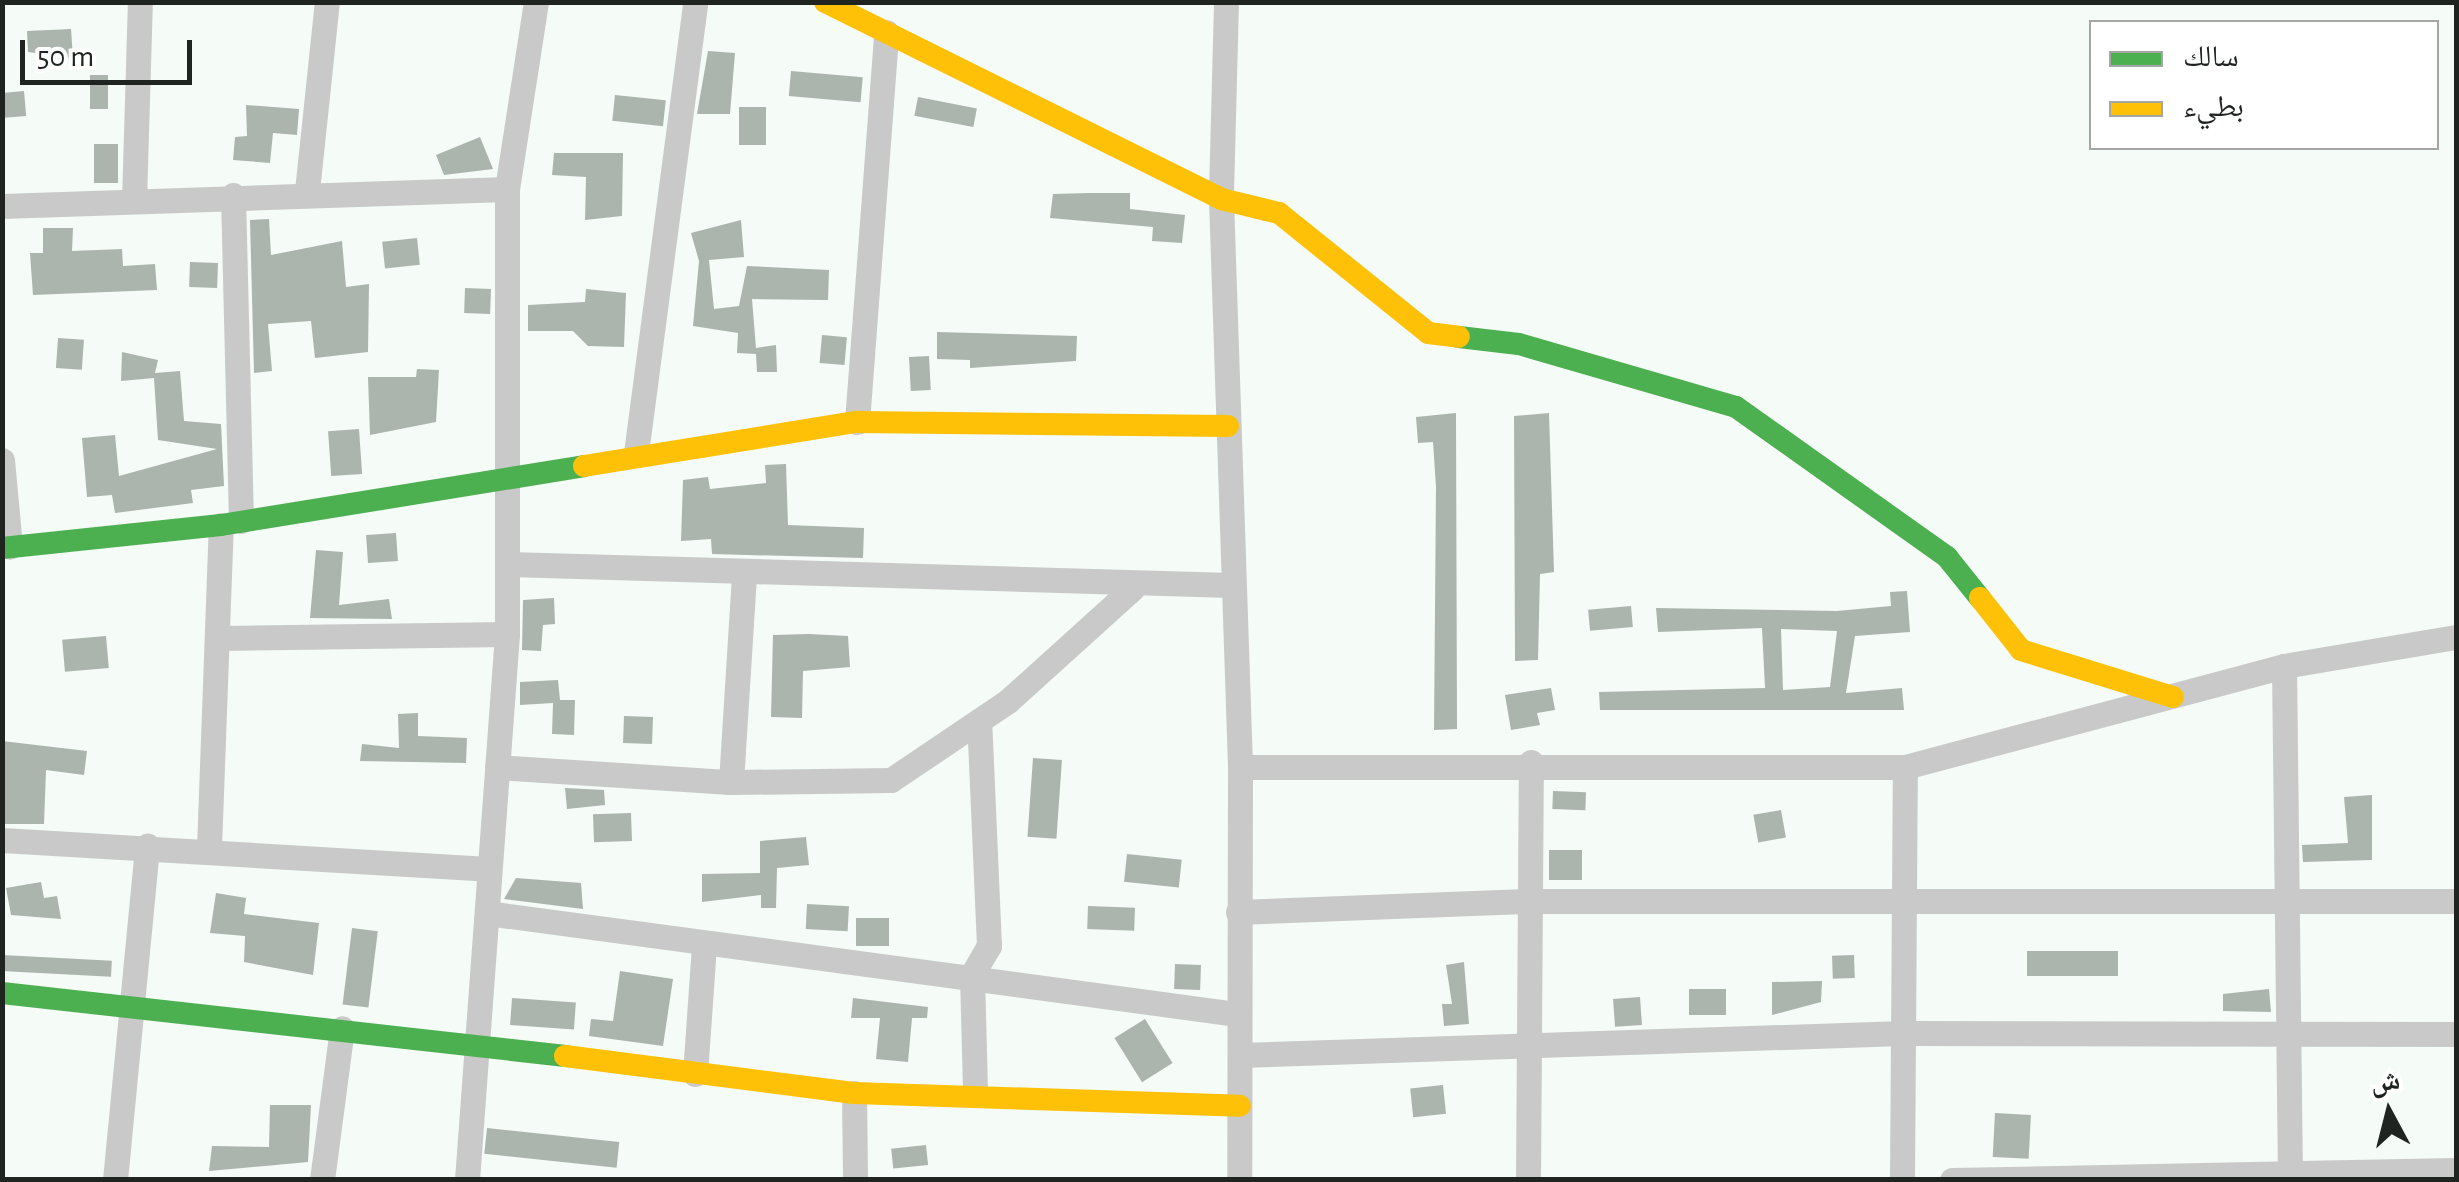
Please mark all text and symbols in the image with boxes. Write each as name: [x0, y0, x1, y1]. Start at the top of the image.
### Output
scale bar: [25, 20, 198, 82]
legend: [2089, 20, 2439, 150]
text: 50 m: [37, 42, 94, 72]
text: سالك: [2183, 42, 2239, 72]
text: بطيء: [2183, 92, 2244, 122]
north arrow: [2339, 1062, 2439, 1162]
text: ش: [2369, 1067, 2402, 1098]

